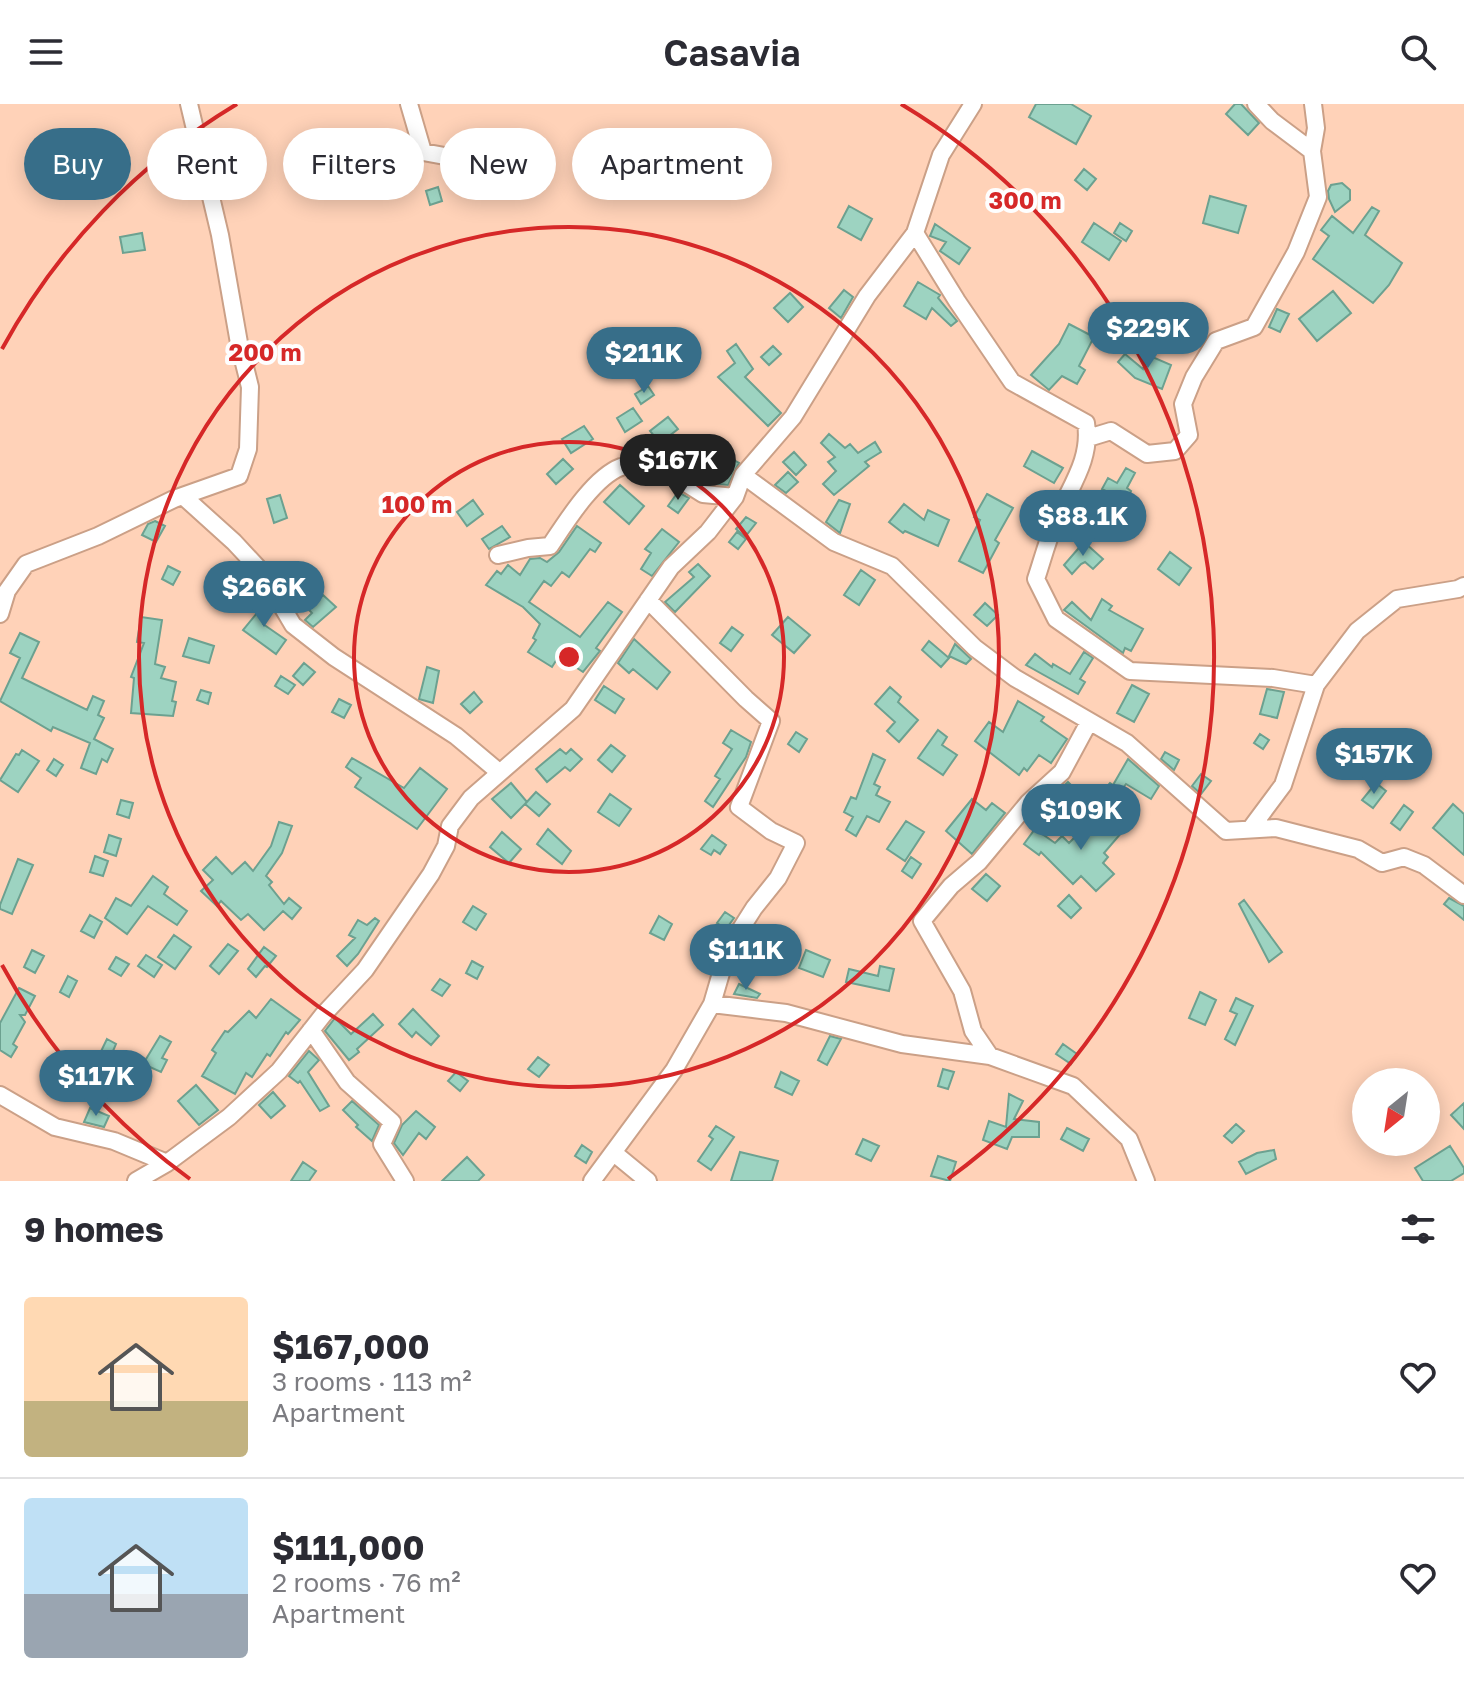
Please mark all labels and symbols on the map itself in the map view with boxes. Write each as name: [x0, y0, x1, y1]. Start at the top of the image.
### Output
text: 300 m: [989, 185, 1061, 214]
pin: $229K: [1092, 302, 1204, 370]
pin: $211K: [588, 327, 700, 395]
text: 200 m: [229, 337, 301, 366]
pin: $167K: [622, 434, 734, 502]
text: 100 m: [382, 489, 452, 518]
pin: $88.1K: [1018, 490, 1148, 558]
pin: $266K: [208, 561, 320, 629]
centre of rings: [555, 643, 583, 671]
pin: $157K: [1318, 728, 1430, 796]
pin: $109K: [1025, 784, 1137, 852]
pin: $111K: [690, 924, 802, 992]
pin: $117K: [40, 1050, 152, 1118]
north arrow: [1352, 1068, 1440, 1156]

